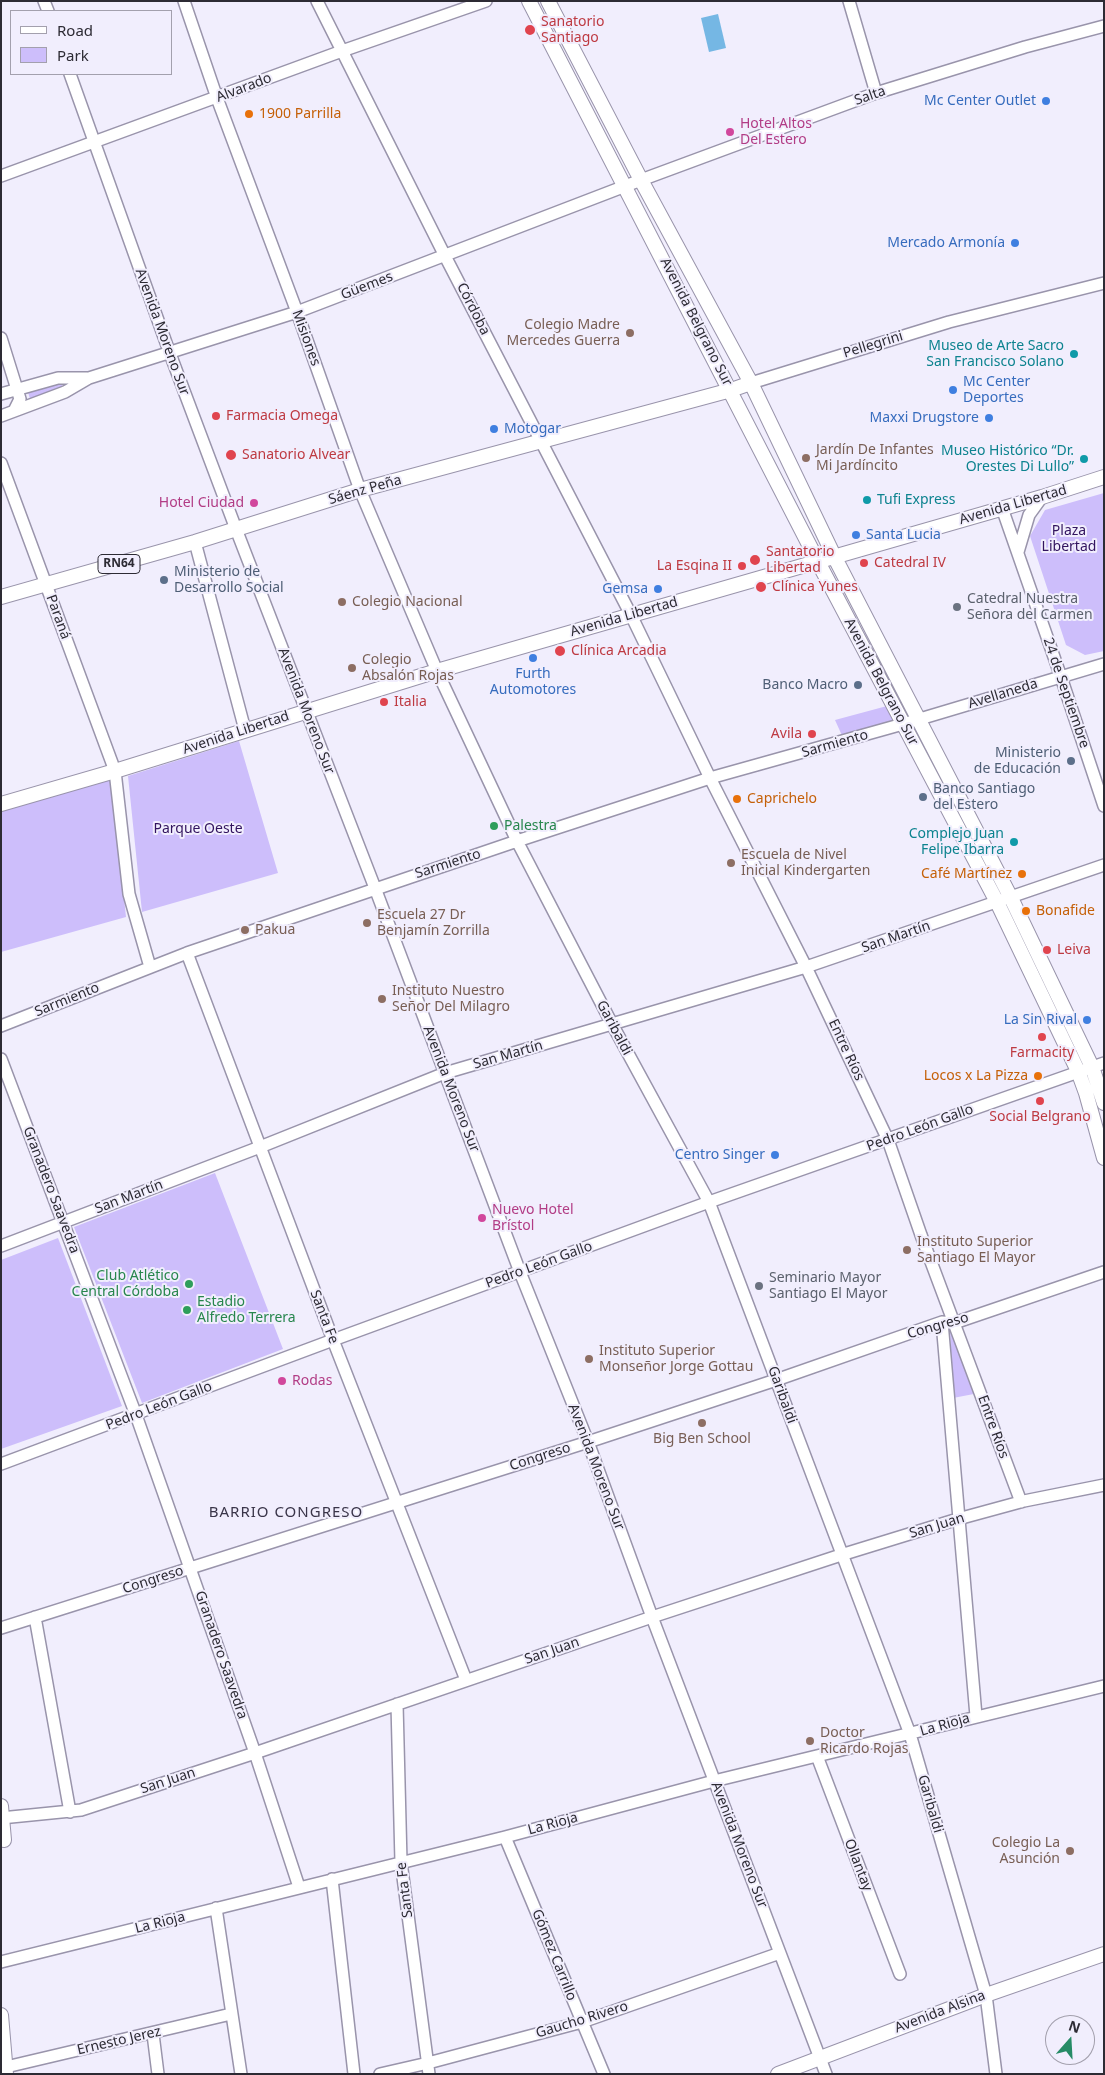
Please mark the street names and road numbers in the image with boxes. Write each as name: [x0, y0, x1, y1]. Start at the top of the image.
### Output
street label: Alvarado: [214, 70, 274, 106]
street label: Salta: [852, 83, 888, 109]
street label: Avenida Belgrano Sur: [656, 255, 736, 389]
street label: Avenida Moreno Sur: [131, 266, 193, 398]
street label: Güemes: [339, 268, 395, 304]
street label: Córdoba: [453, 280, 493, 338]
street label: Misiones: [288, 308, 324, 368]
street label: Pellegrini: [841, 328, 905, 362]
street label: Sáenz Peña: [327, 472, 403, 508]
street label: Avenida Libertad: [957, 482, 1069, 528]
road number: RN64: [98, 554, 140, 574]
street label: Paraná: [42, 592, 74, 642]
street label: Avenida Libertad: [568, 594, 680, 640]
street label: Avenida Belgrano Sur: [840, 615, 922, 749]
street label: 24 de Septiembre: [1039, 636, 1093, 750]
street label: Avenida Moreno Sur: [274, 646, 338, 776]
street label: Avellaneda: [966, 675, 1040, 713]
street label: Avenida Libertad: [181, 708, 291, 758]
street label: Sarmiento: [800, 727, 870, 761]
street label: Sarmiento: [413, 845, 483, 883]
street label: San Martín: [859, 917, 933, 957]
street label: Sarmiento: [32, 979, 102, 1021]
street label: Garibaldi: [593, 998, 635, 1058]
street label: Entre Ríos: [824, 1017, 868, 1083]
street label: Avenida Moreno Sur: [419, 1024, 483, 1154]
street label: San Martín: [471, 1037, 545, 1073]
street label: Pedro León Gallo: [864, 1101, 976, 1155]
street label: Granadero Saavedra: [19, 1124, 83, 1256]
street label: San Martín: [93, 1176, 165, 1218]
street label: Pedro León Gallo: [483, 1238, 595, 1292]
street label: Santa Fe: [306, 1288, 342, 1346]
street label: Congreso: [905, 1309, 971, 1343]
street label: Garibaldi: [764, 1364, 800, 1426]
street label: Pedro León Gallo: [104, 1378, 214, 1434]
street label: Entre Ríos: [974, 1393, 1012, 1461]
street label: Avenida Moreno Sur: [564, 1402, 628, 1532]
street label: Congreso: [507, 1439, 573, 1475]
street label: San Juan: [907, 1510, 967, 1542]
street label: Congreso: [120, 1562, 186, 1598]
street label: Granadero Saavedra: [191, 1589, 251, 1721]
street label: San Juan: [522, 1634, 582, 1668]
street label: La Rioja: [918, 1710, 972, 1740]
street label: San Juan: [138, 1764, 198, 1798]
street label: Garibaldi: [914, 1773, 946, 1835]
street label: Avenida Moreno Sur: [707, 1780, 771, 1910]
street label: La Rioja: [526, 1809, 580, 1839]
street label: Ollantay: [840, 1836, 876, 1894]
street label: Santa Fe: [393, 1861, 417, 1919]
street label: Gómez Carrillo: [528, 1907, 580, 2003]
street label: La Rioja: [133, 1909, 187, 1937]
street label: Avenida Alsina: [892, 1987, 988, 2037]
street label: Gaucho Rivero: [534, 1998, 630, 2042]
street label: Ernesto Jerez: [75, 2023, 163, 2059]

